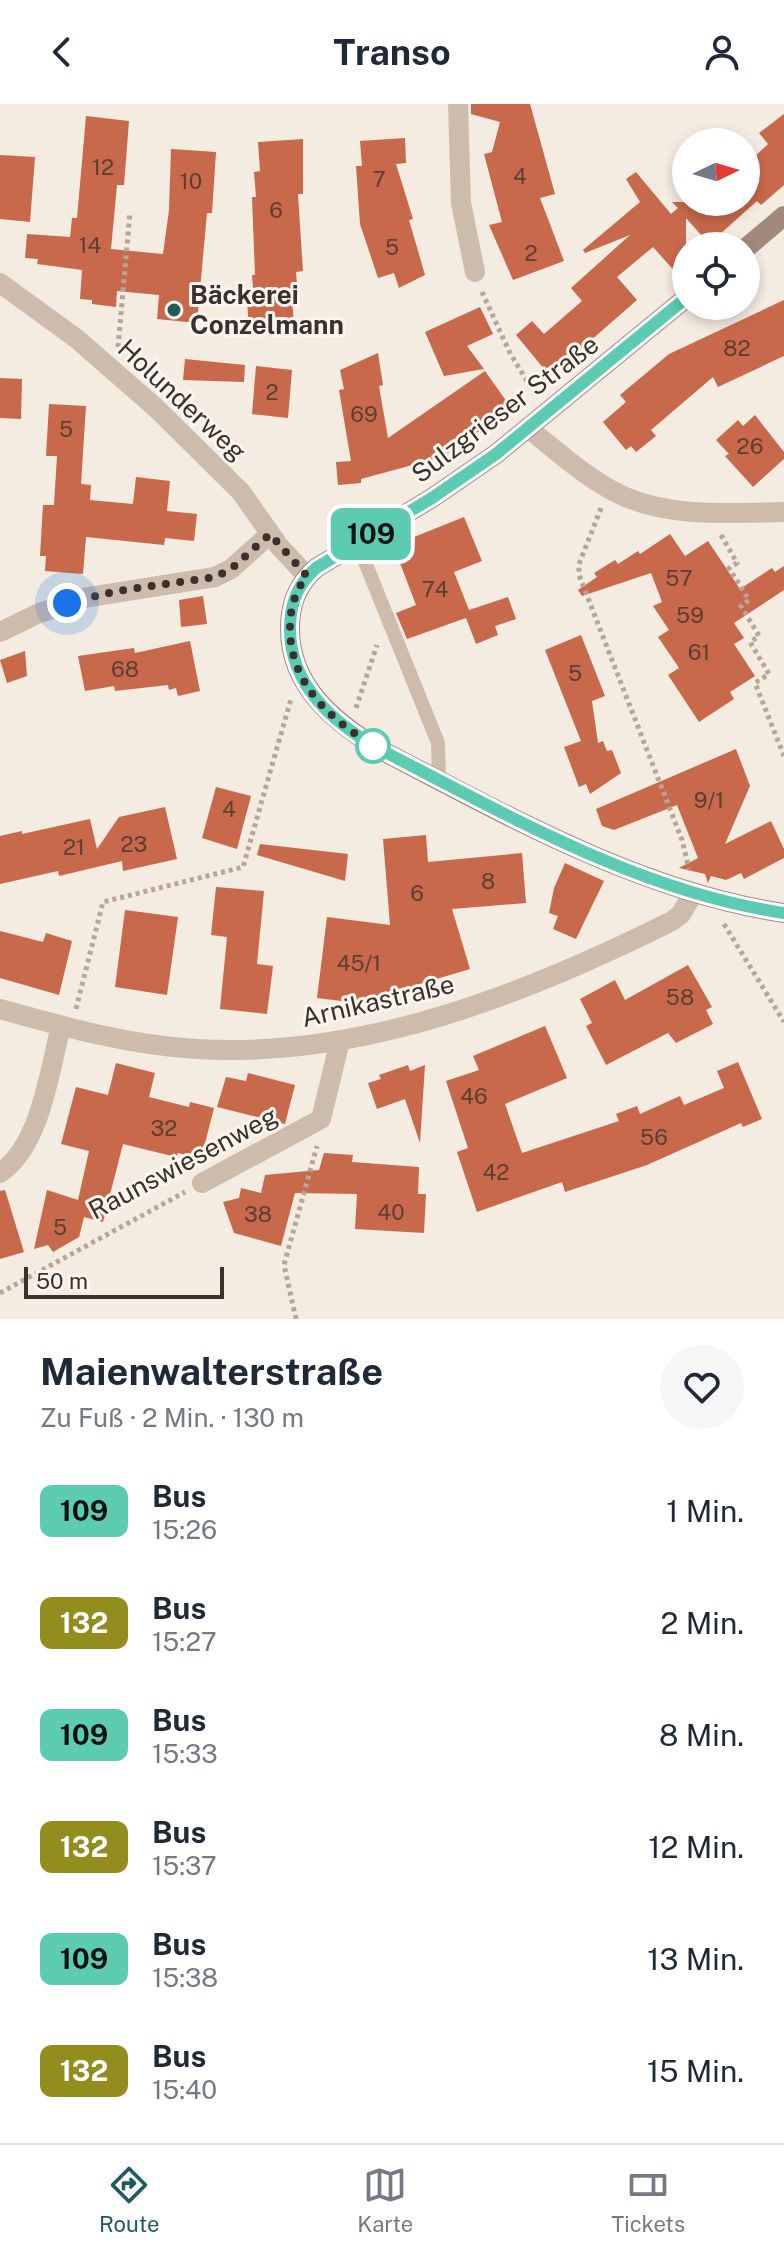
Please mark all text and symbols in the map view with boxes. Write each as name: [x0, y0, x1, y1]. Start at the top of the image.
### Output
icon: back: [40, 30, 84, 74]
icon: person: [700, 30, 744, 74]
text: Transo: [333, 31, 451, 73]
north arrow: [672, 128, 760, 216]
map controls: [672, 128, 760, 320]
house number: 12: [92, 154, 114, 180]
house number: 4: [513, 163, 527, 189]
house number: 7: [372, 166, 386, 192]
house number: 10: [180, 168, 202, 194]
house number: 6: [269, 197, 283, 223]
house number: 14: [79, 232, 102, 258]
button: locate: [672, 232, 760, 320]
house number: 5: [385, 234, 399, 260]
house number: 2: [524, 240, 538, 266]
place label: Bäckerei Conzelmann: [190, 279, 344, 340]
marker: Bäckerei Conzelmann: [165, 301, 183, 319]
street label: Sulzgrieser Straße: [405, 328, 604, 489]
street label: Holunderweg: [112, 332, 253, 467]
house number: 82: [723, 335, 751, 361]
house number: 2: [265, 379, 279, 405]
house number: 69: [350, 401, 378, 427]
house number: 5: [59, 416, 73, 442]
house number: 26: [737, 433, 763, 459]
line badge: 109: [325, 508, 417, 560]
text: 109: [347, 517, 395, 550]
house number: 57: [665, 565, 693, 591]
house number: 74: [422, 576, 448, 602]
your location: [47, 583, 87, 623]
house number: 59: [676, 602, 704, 628]
house number: 61: [688, 639, 710, 665]
house number: 68: [111, 656, 139, 682]
house number: 5: [568, 660, 582, 686]
unlabelled marker: [356, 729, 390, 763]
house number: 9/1: [694, 787, 724, 813]
house number: 4: [222, 796, 236, 822]
house number: 23: [121, 831, 147, 857]
house number: 21: [63, 834, 85, 860]
house number: 8: [481, 868, 495, 894]
house number: 6: [410, 880, 424, 906]
house number: 45/1: [337, 950, 381, 976]
street label: Arnikastraße: [298, 968, 457, 1033]
house number: 58: [666, 984, 694, 1010]
house number: 46: [460, 1083, 488, 1109]
street label: Raunswiesenweg: [83, 1100, 283, 1225]
house number: 32: [151, 1115, 177, 1141]
house number: 56: [640, 1124, 668, 1150]
house number: 42: [483, 1159, 509, 1185]
house number: 40: [377, 1199, 405, 1225]
house number: 38: [244, 1201, 272, 1227]
house number: 5: [53, 1214, 67, 1240]
scale bar: [24, 1263, 224, 1299]
text: 50 m: [36, 1268, 88, 1294]
button: heart: [660, 1345, 744, 1429]
text: Maienwalterstraße: [40, 1349, 383, 1394]
text: Zu Fuß · 2 Min. · 130 m: [40, 1402, 304, 1433]
text: Bus: [152, 1478, 206, 1514]
text: 1 Min.: [666, 1493, 744, 1529]
text: 109: [60, 1494, 108, 1527]
text: 15:26: [152, 1514, 217, 1545]
text: Bus: [152, 1590, 206, 1626]
text: 2 Min.: [661, 1605, 744, 1641]
text: 132: [60, 1606, 108, 1639]
text: 15:27: [152, 1626, 217, 1657]
text: Bus: [152, 1702, 206, 1738]
text: 8 Min.: [659, 1717, 744, 1753]
text: 109: [60, 1718, 108, 1751]
text: 15:33: [152, 1738, 218, 1769]
text: Bus: [152, 1814, 206, 1850]
text: 12 Min.: [648, 1829, 744, 1865]
text: 132: [60, 1830, 108, 1863]
text: 15:37: [152, 1850, 217, 1881]
text: Bus: [152, 1926, 206, 1962]
text: 13 Min.: [647, 1941, 744, 1977]
text: 109: [60, 1942, 108, 1975]
text: 15:38: [152, 1962, 218, 1993]
text: Bus: [152, 2038, 206, 2074]
text: 15 Min.: [647, 2053, 744, 2089]
text: 132: [60, 2054, 108, 2087]
text: 15:40: [152, 2074, 217, 2105]
tab: Route: [99, 2163, 159, 2237]
tab: Karte: [357, 2163, 413, 2237]
tab: Tickets: [611, 2163, 685, 2237]

